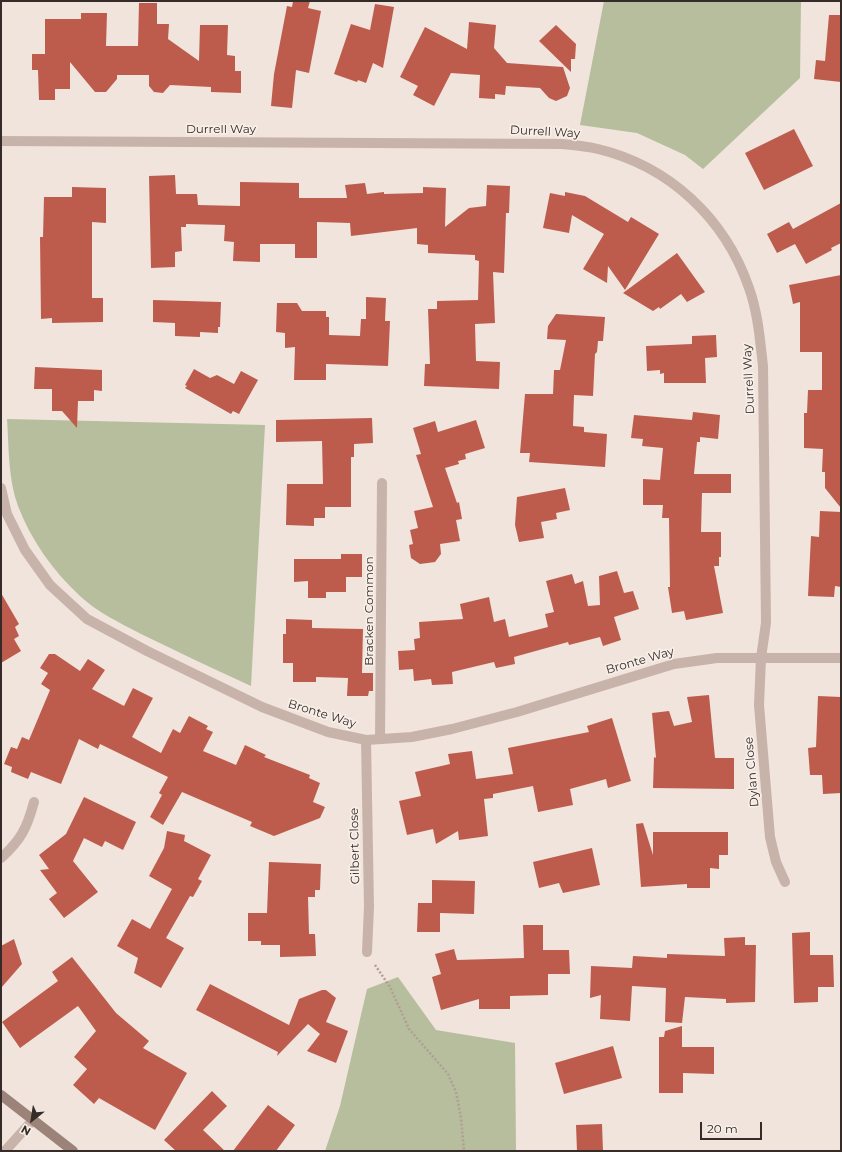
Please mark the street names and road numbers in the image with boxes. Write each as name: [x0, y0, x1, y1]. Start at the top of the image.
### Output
street label: Durrell Way: [186, 122, 256, 136]
street label: Durrell Way: [510, 123, 580, 141]
street label: Durrell Way: [740, 344, 758, 414]
street label: Bracken Common: [362, 556, 376, 666]
street label: Bronte Way: [604, 644, 676, 678]
street label: Bronte Way: [286, 697, 358, 731]
street label: Dylan Close: [742, 736, 762, 808]
street label: Gilbert Close: [347, 808, 363, 884]

